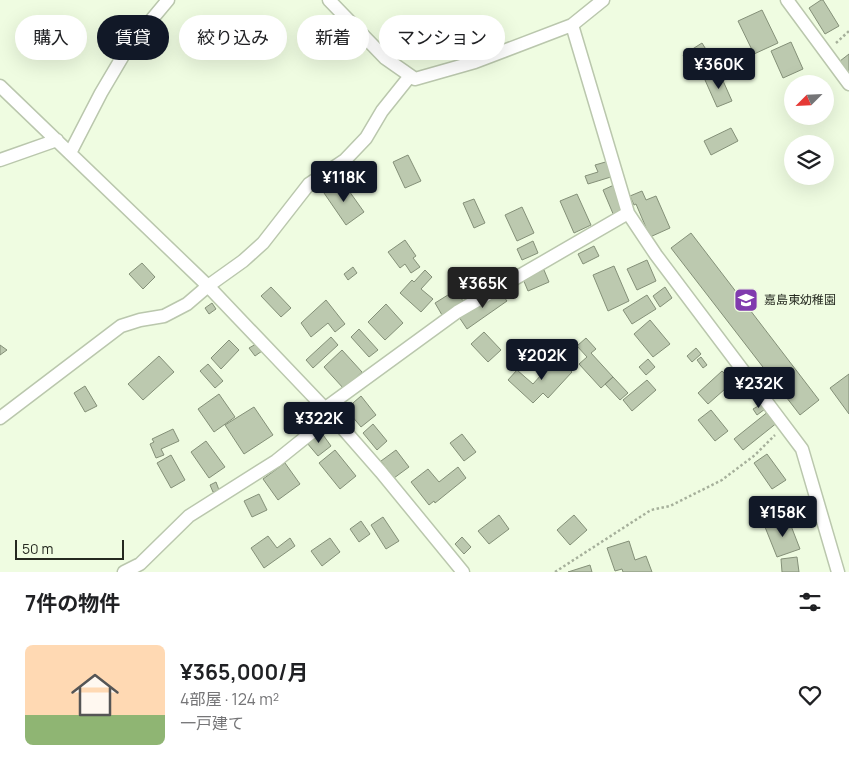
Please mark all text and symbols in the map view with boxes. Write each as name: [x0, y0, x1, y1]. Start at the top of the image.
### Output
chip: 購入: [15, 15, 87, 60]
chip: 賃貸: [97, 15, 169, 60]
chip: 絞り込み: [179, 15, 287, 60]
chip: 新着: [297, 15, 369, 60]
chip: マンション: [379, 15, 505, 60]
pin: ¥360K: [684, 48, 754, 90]
text: ¥360K: [694, 53, 744, 75]
north arrow: [784, 75, 834, 125]
map controls: [784, 75, 834, 185]
button: layers: [784, 135, 834, 185]
pin: ¥118K: [309, 160, 379, 203]
text: ¥118K: [322, 166, 366, 188]
pin: ¥365K: [448, 266, 518, 309]
text: ¥365K: [459, 272, 507, 294]
school or university icon: 嘉島東幼稚園: [733, 287, 759, 313]
place label: 嘉島東幼稚園: [764, 291, 836, 308]
pin: ¥202K: [507, 338, 577, 381]
text: ¥202K: [517, 344, 567, 366]
pin: ¥232K: [724, 366, 794, 409]
text: ¥232K: [735, 372, 783, 394]
pin: ¥322K: [284, 402, 354, 444]
text: ¥322K: [295, 407, 343, 429]
pin: ¥158K: [748, 496, 818, 538]
text: ¥158K: [760, 501, 806, 523]
scale bar: [15, 537, 124, 560]
text: 50 m: [22, 539, 53, 558]
icon: filters: [796, 588, 824, 616]
text: 7件の物件: [25, 589, 120, 617]
text: ¥365,000/月: [180, 658, 308, 686]
icon: home: [65, 665, 125, 725]
icon: heart: [796, 681, 824, 709]
text: 4部屋 · 124 m²: [180, 688, 279, 710]
text: 一戸建て: [180, 712, 244, 734]

